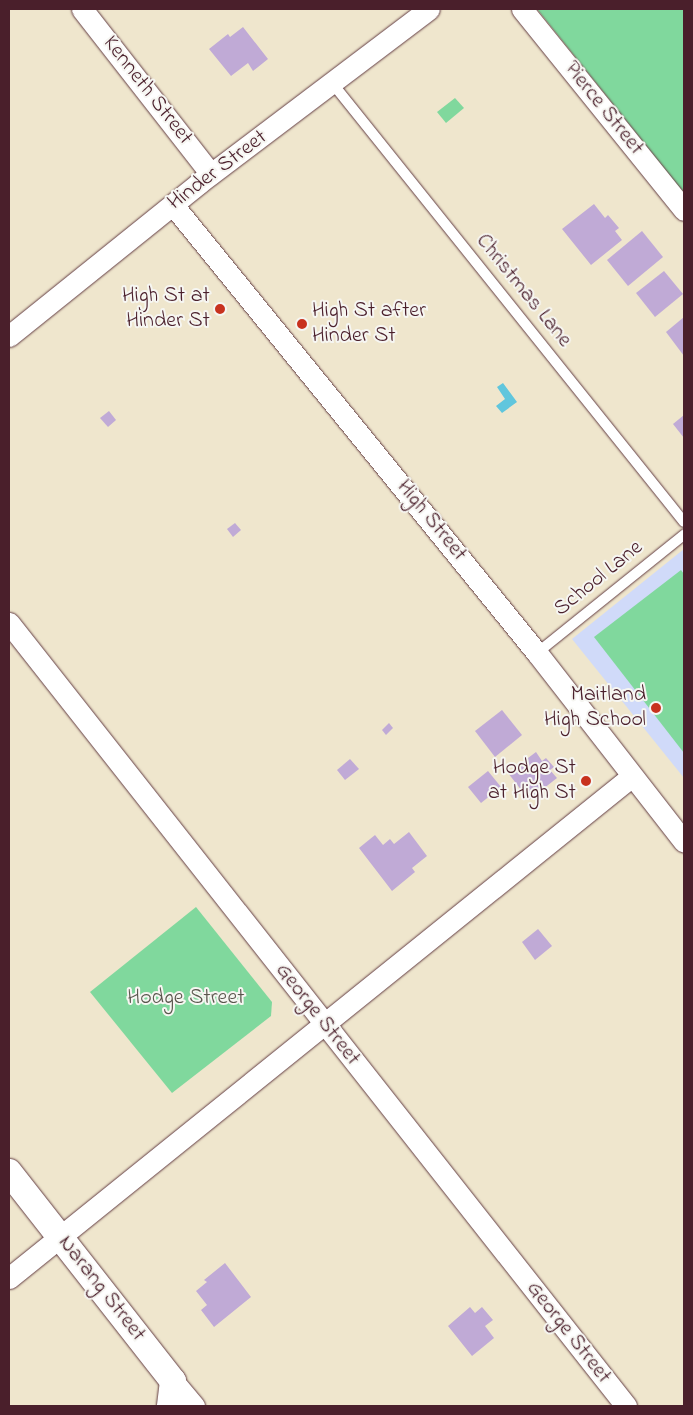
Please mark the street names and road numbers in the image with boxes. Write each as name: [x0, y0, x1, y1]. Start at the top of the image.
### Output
street label: Kenneth Street: [96, 31, 198, 151]
street label: Pierce Street: [557, 57, 649, 161]
street label: Hinder Street: [163, 125, 273, 217]
street label: Christmas Lane: [469, 229, 577, 353]
street label: High Street: [390, 475, 472, 567]
street label: School Lane: [549, 535, 649, 623]
street label: George Street: [269, 959, 365, 1071]
street label: Narang Street: [51, 1231, 151, 1347]
street label: George Street: [520, 1277, 616, 1389]

